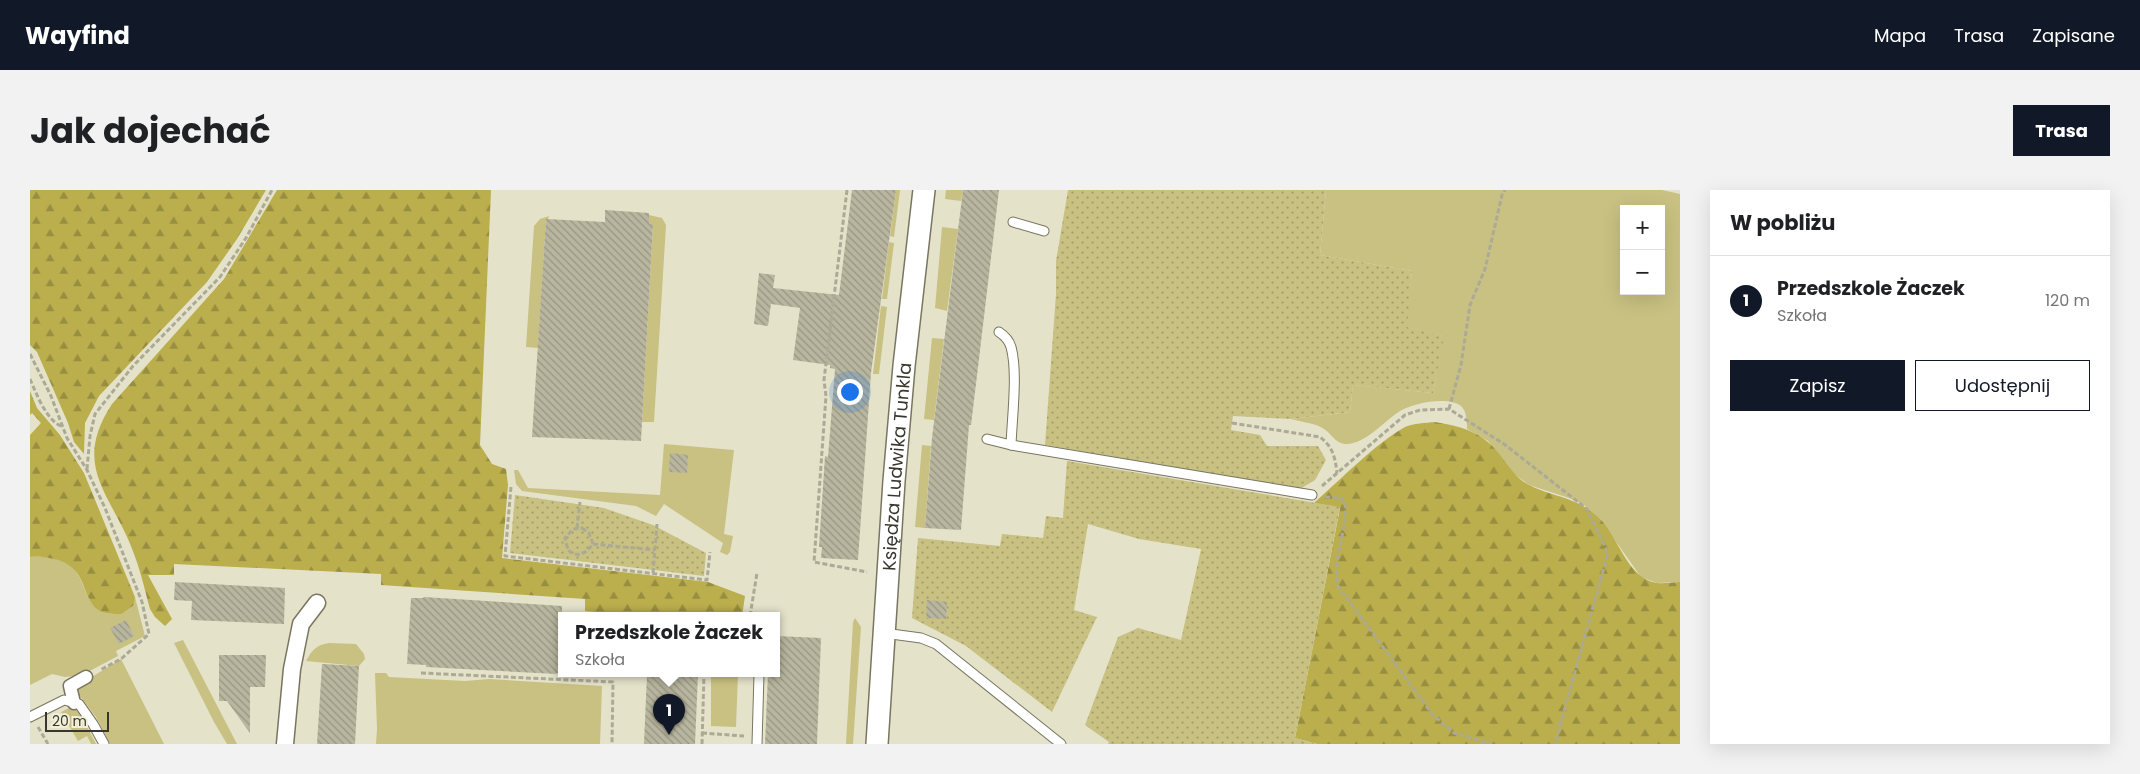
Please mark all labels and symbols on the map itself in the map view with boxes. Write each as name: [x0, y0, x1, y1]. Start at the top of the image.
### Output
street label: Księdza Ludwika Tunkla: [876, 361, 917, 572]
your location: [837, 379, 863, 405]
pin: 1: [653, 694, 685, 735]
scale bar: [45, 709, 109, 732]

